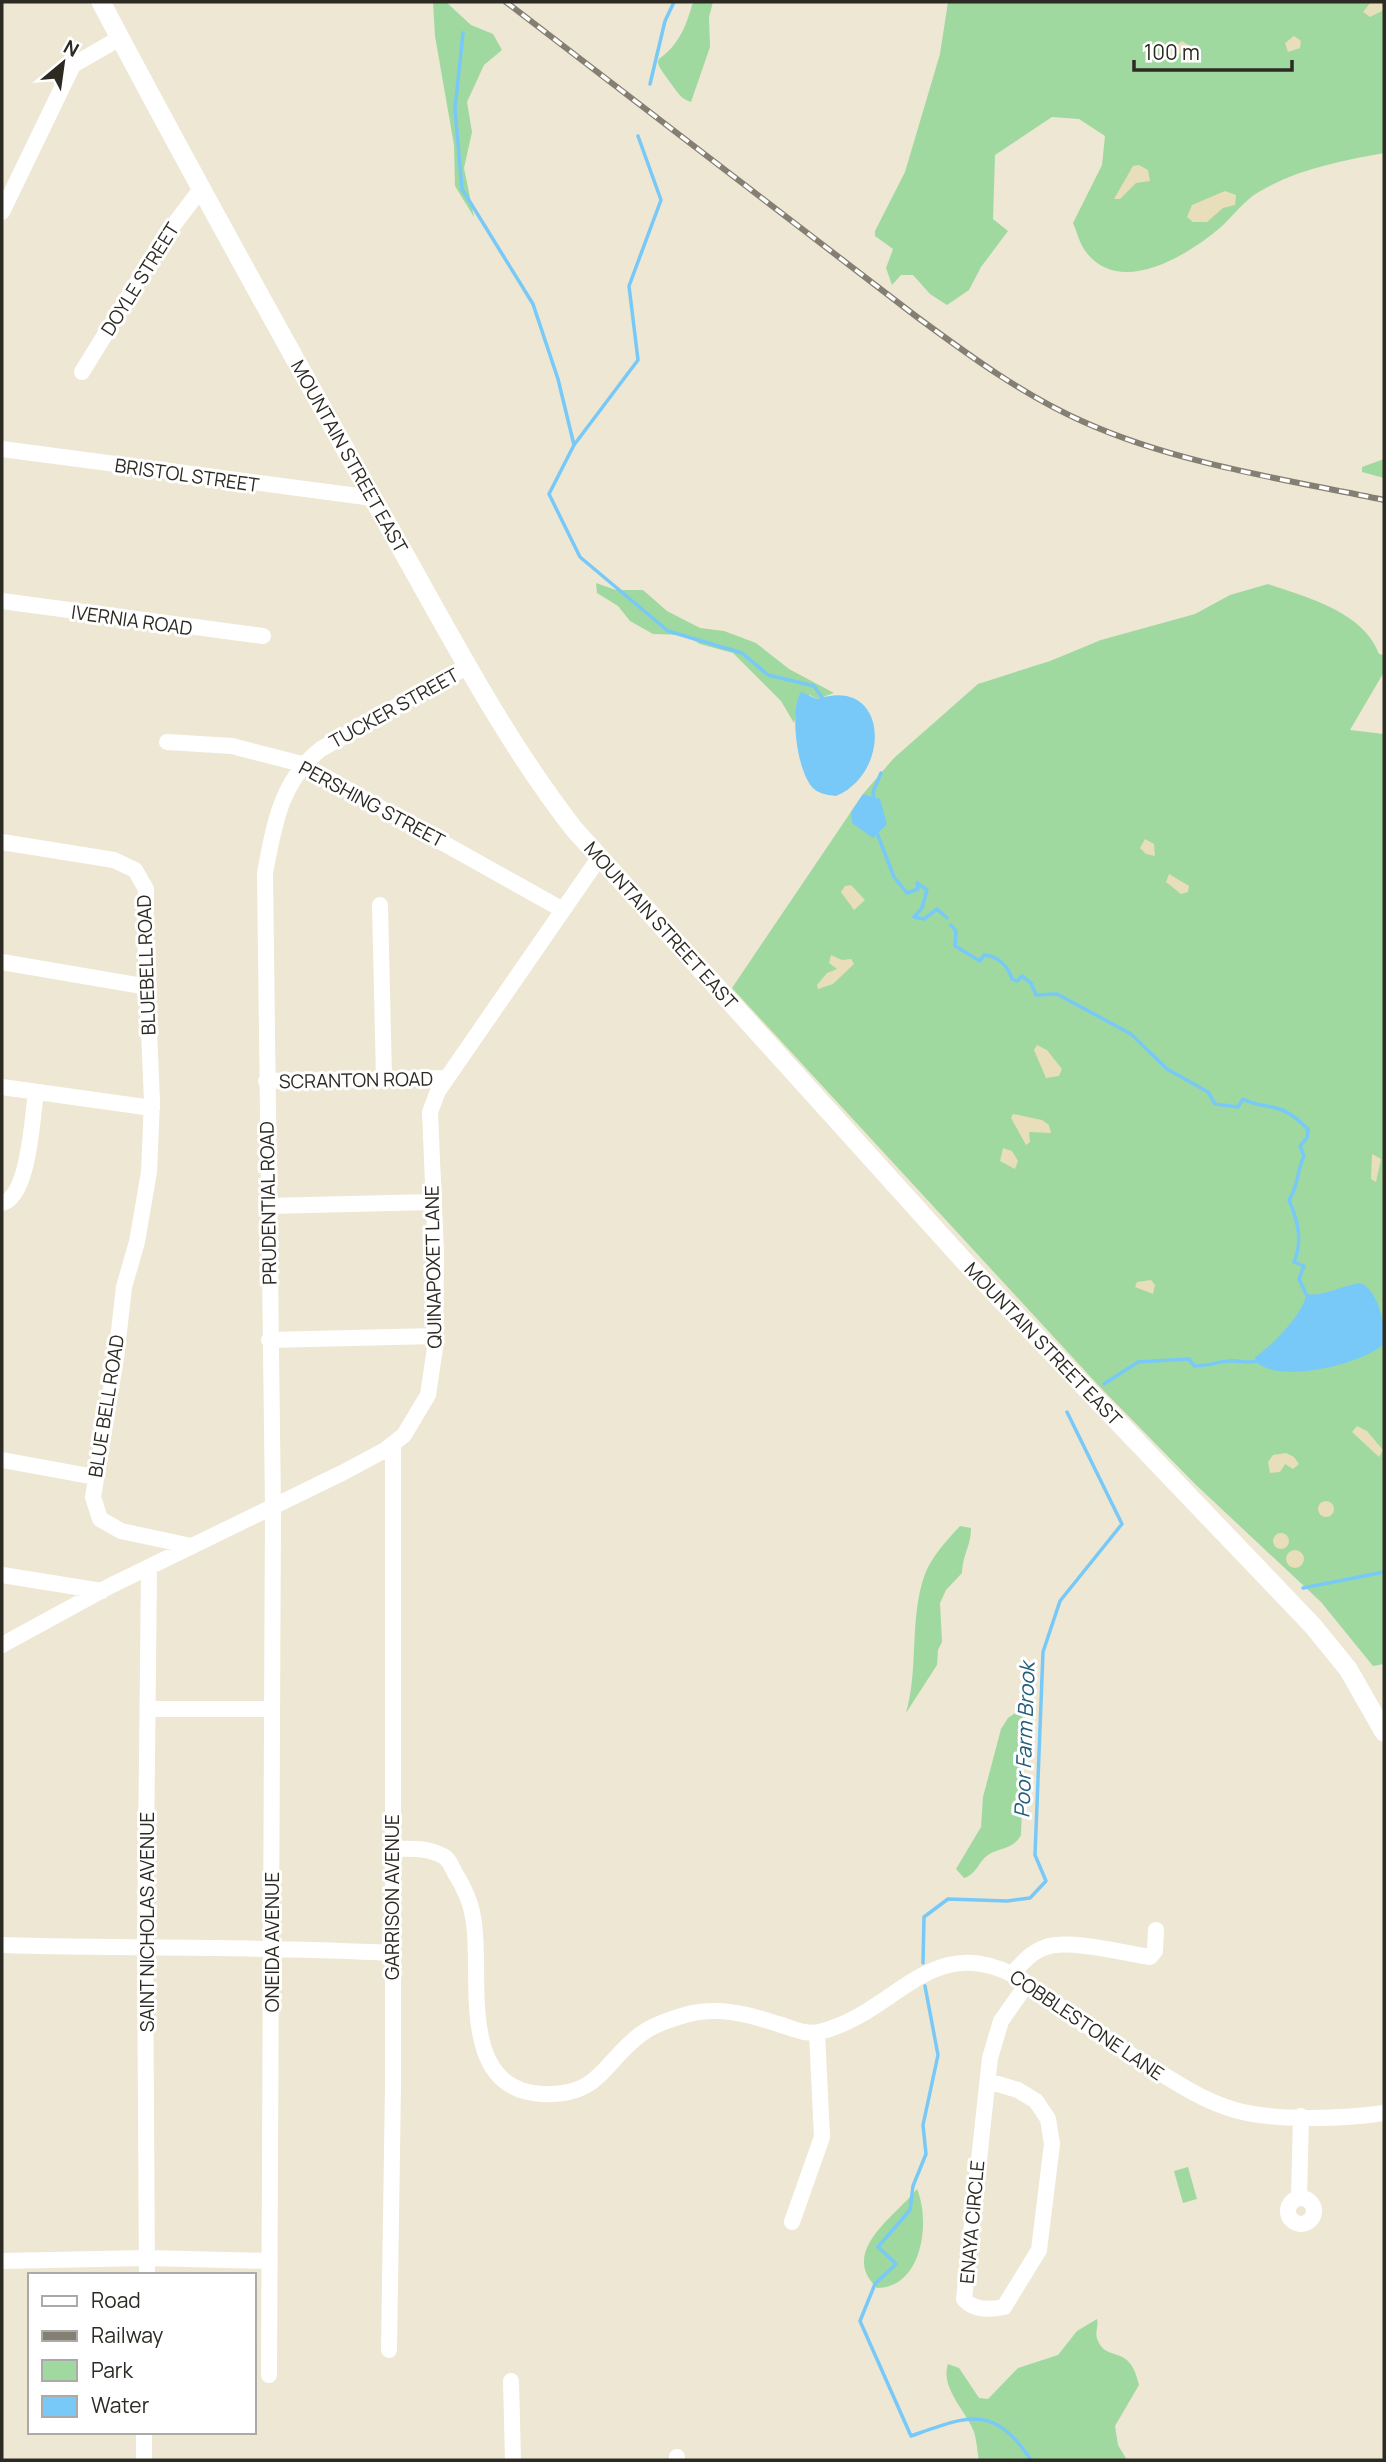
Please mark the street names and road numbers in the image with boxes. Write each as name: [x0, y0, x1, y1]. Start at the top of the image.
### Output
street label: DOYLE STREET: [95, 217, 186, 341]
street label: MOUNTAIN STREET EAST: [285, 355, 414, 558]
street label: BRISTOL STREET: [113, 452, 261, 498]
street label: IVERNIA ROAD: [70, 599, 194, 641]
street label: TUCKER STREET: [325, 661, 464, 754]
street label: PERSHING STREET: [295, 755, 450, 854]
street label: MOUNTAIN STREET EAST: [578, 836, 744, 1015]
street label: BLUEBELL ROAD: [131, 894, 161, 1036]
street label: SCRANTON ROAD: [279, 1066, 433, 1094]
street label: PRUDENTIAL ROAD: [254, 1121, 282, 1285]
street label: QUINAPOXET LANE: [419, 1185, 447, 1349]
street label: MOUNTAIN STREET EAST: [959, 1256, 1128, 1432]
street label: BLUE BELL ROAD: [82, 1333, 130, 1479]
street label: SAINT NICHOLAS AVENUE: [134, 1812, 160, 2032]
street label: GARRISON AVENUE: [379, 1814, 405, 1980]
street label: ONEIDA AVENUE: [259, 1872, 285, 2012]
street label: COBBLESTONE LANE: [1005, 1964, 1169, 2086]
street label: ENAYA CIRCLE: [954, 2159, 990, 2285]

